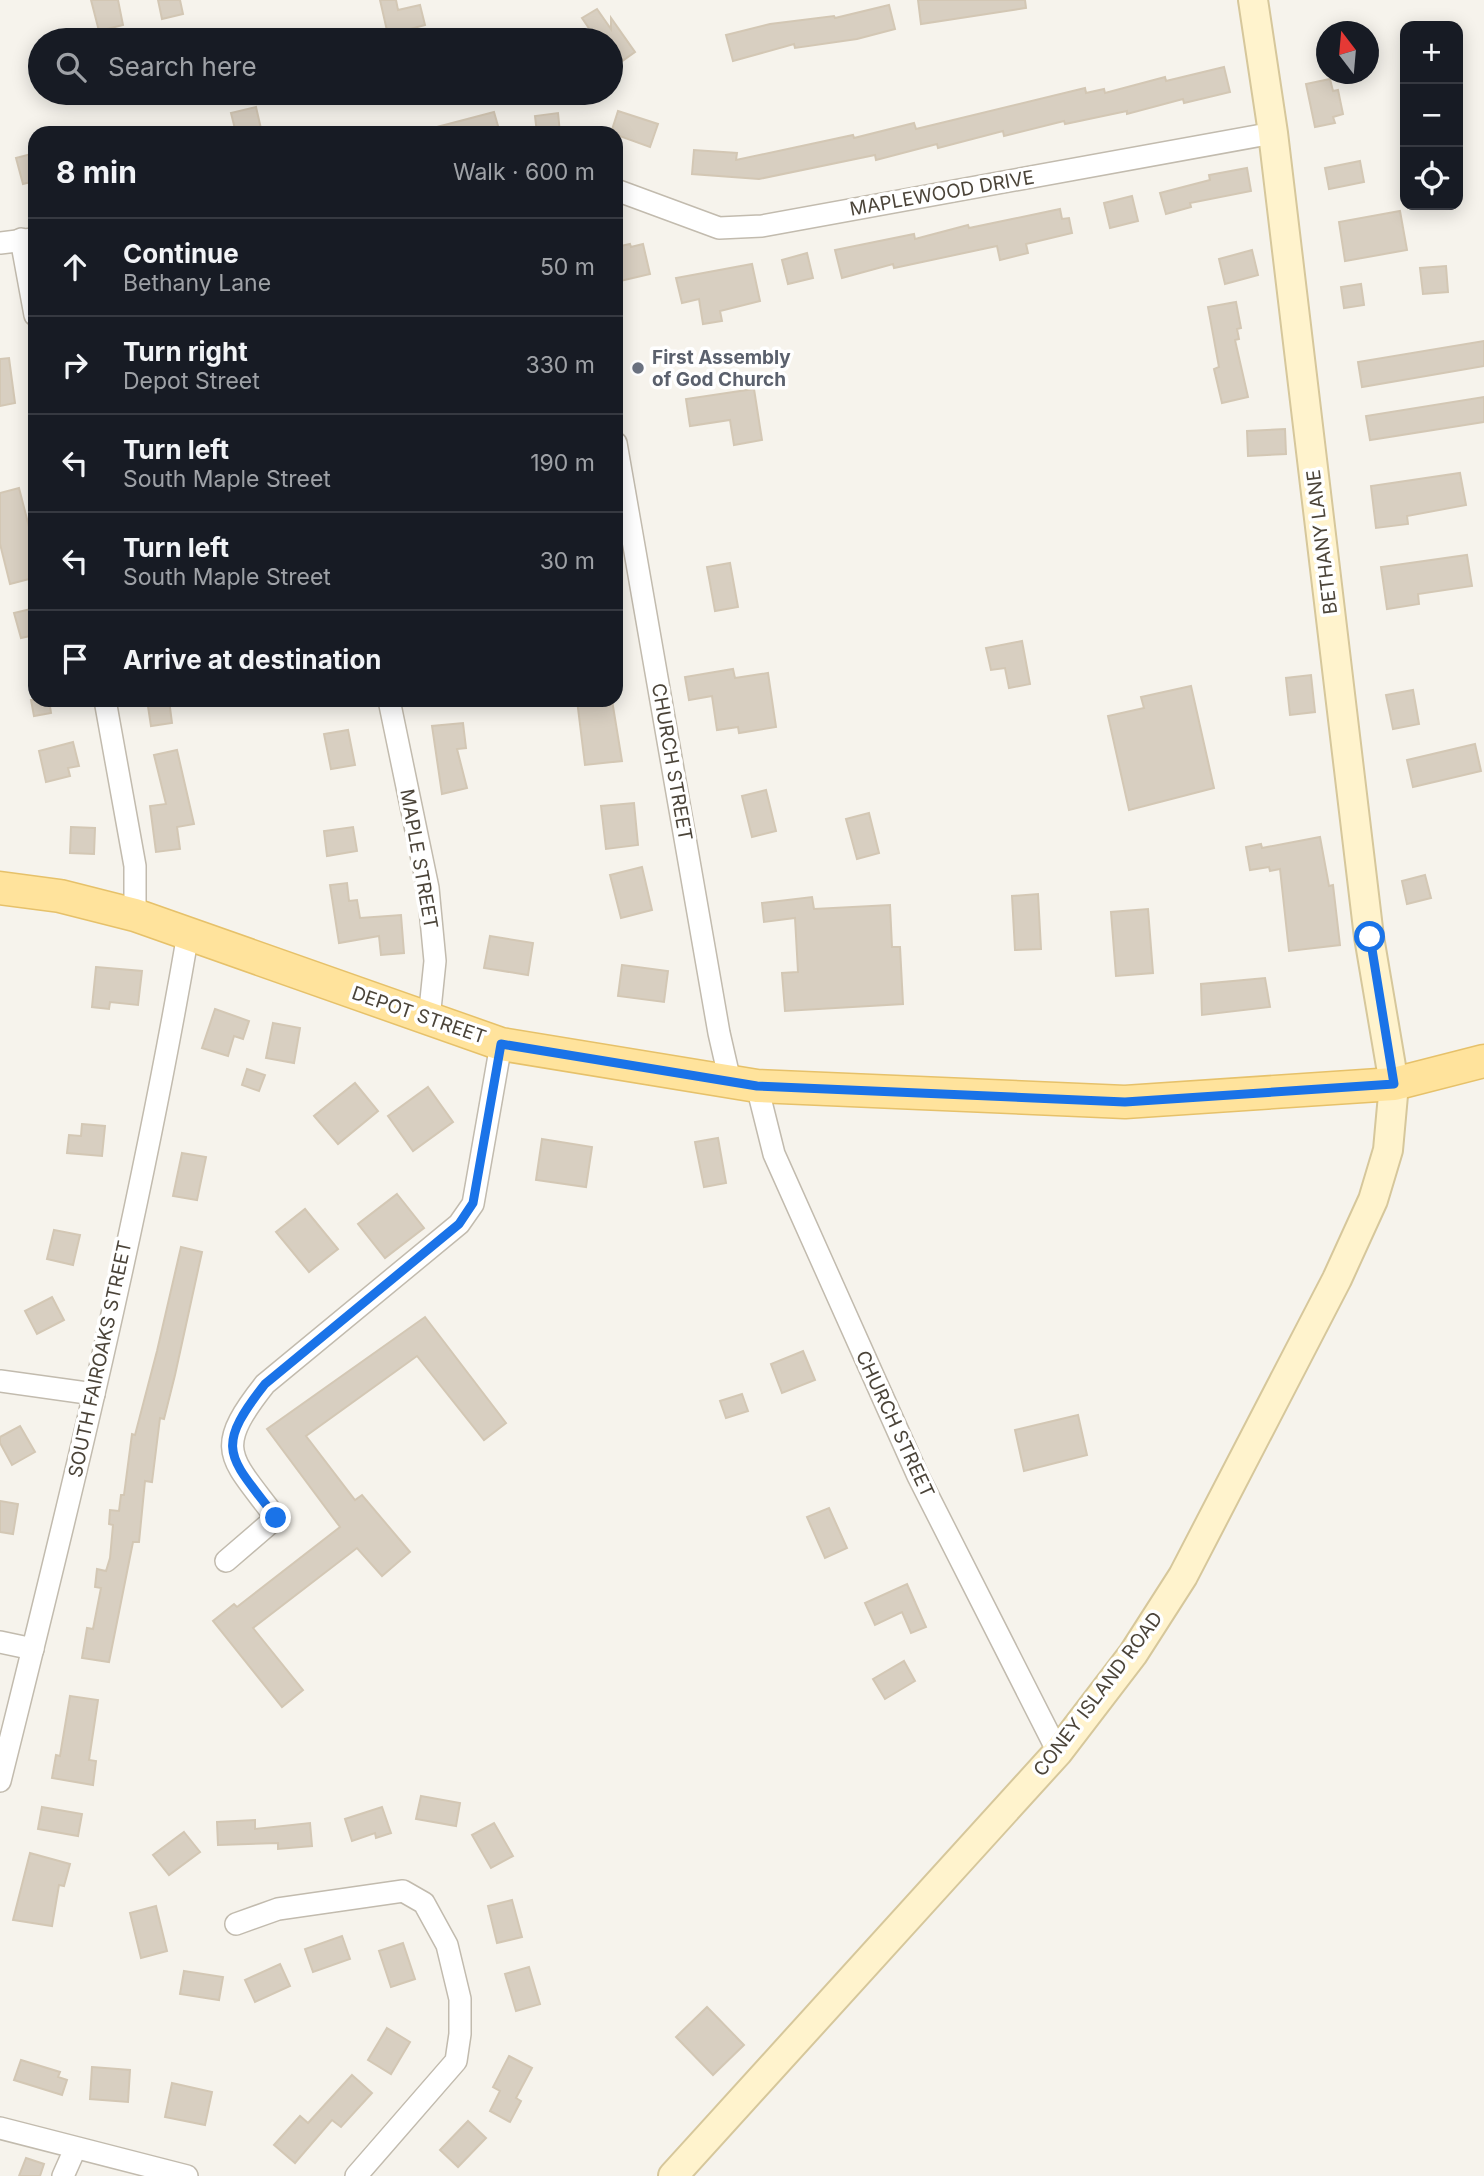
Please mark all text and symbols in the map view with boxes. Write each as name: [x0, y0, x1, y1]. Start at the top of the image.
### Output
north arrow: [1316, 21, 1379, 84]
map controls: [1400, 21, 1463, 210]
button: +: [1400, 21, 1463, 84]
search box: [28, 28, 623, 105]
icon: search: [52, 48, 90, 86]
text: Search here: [108, 51, 257, 82]
button: −: [1400, 84, 1463, 147]
button: locate: [1400, 147, 1463, 210]
text: 8 min: [56, 154, 137, 190]
text: Walk · 600 m: [453, 158, 595, 186]
street label: MAPLEWOOD DRIVE: [848, 165, 1036, 221]
text: Continue: [123, 238, 239, 269]
icon: ahead: [56, 248, 94, 286]
text: 50 m: [540, 253, 595, 281]
text: Bethany Lane: [123, 269, 271, 297]
text: Turn right: [123, 336, 248, 367]
icon: right: [56, 346, 94, 384]
place label: First Assembly of God Church: [652, 346, 791, 391]
text: 330 m: [525, 351, 595, 379]
marker: First Assembly of God Church: [630, 360, 646, 376]
text: Depot Street: [123, 367, 260, 395]
text: Turn left: [123, 434, 229, 465]
icon: left: [56, 444, 94, 482]
text: 190 m: [530, 449, 595, 477]
text: South Maple Street: [123, 465, 331, 493]
street label: BETHANY LANE: [1302, 468, 1342, 616]
text: Turn left: [123, 532, 229, 563]
icon: left: [56, 542, 94, 580]
text: 30 m: [540, 547, 595, 575]
text: South Maple Street: [123, 563, 331, 591]
icon: arrive: [56, 640, 94, 678]
text: Arrive at destination: [123, 644, 382, 675]
street label: CHURCH STREET: [647, 681, 697, 843]
street label: MAPLE STREET: [395, 787, 443, 931]
route start: [1354, 921, 1385, 952]
street label: DEPOT STREET: [349, 981, 489, 1049]
street label: SOUTH FAIROAKS STREET: [64, 1239, 136, 1479]
street label: CHURCH STREET: [851, 1347, 939, 1501]
route end: [260, 1502, 291, 1533]
street label: CONEY ISLAND ROAD: [1029, 1607, 1167, 1781]

